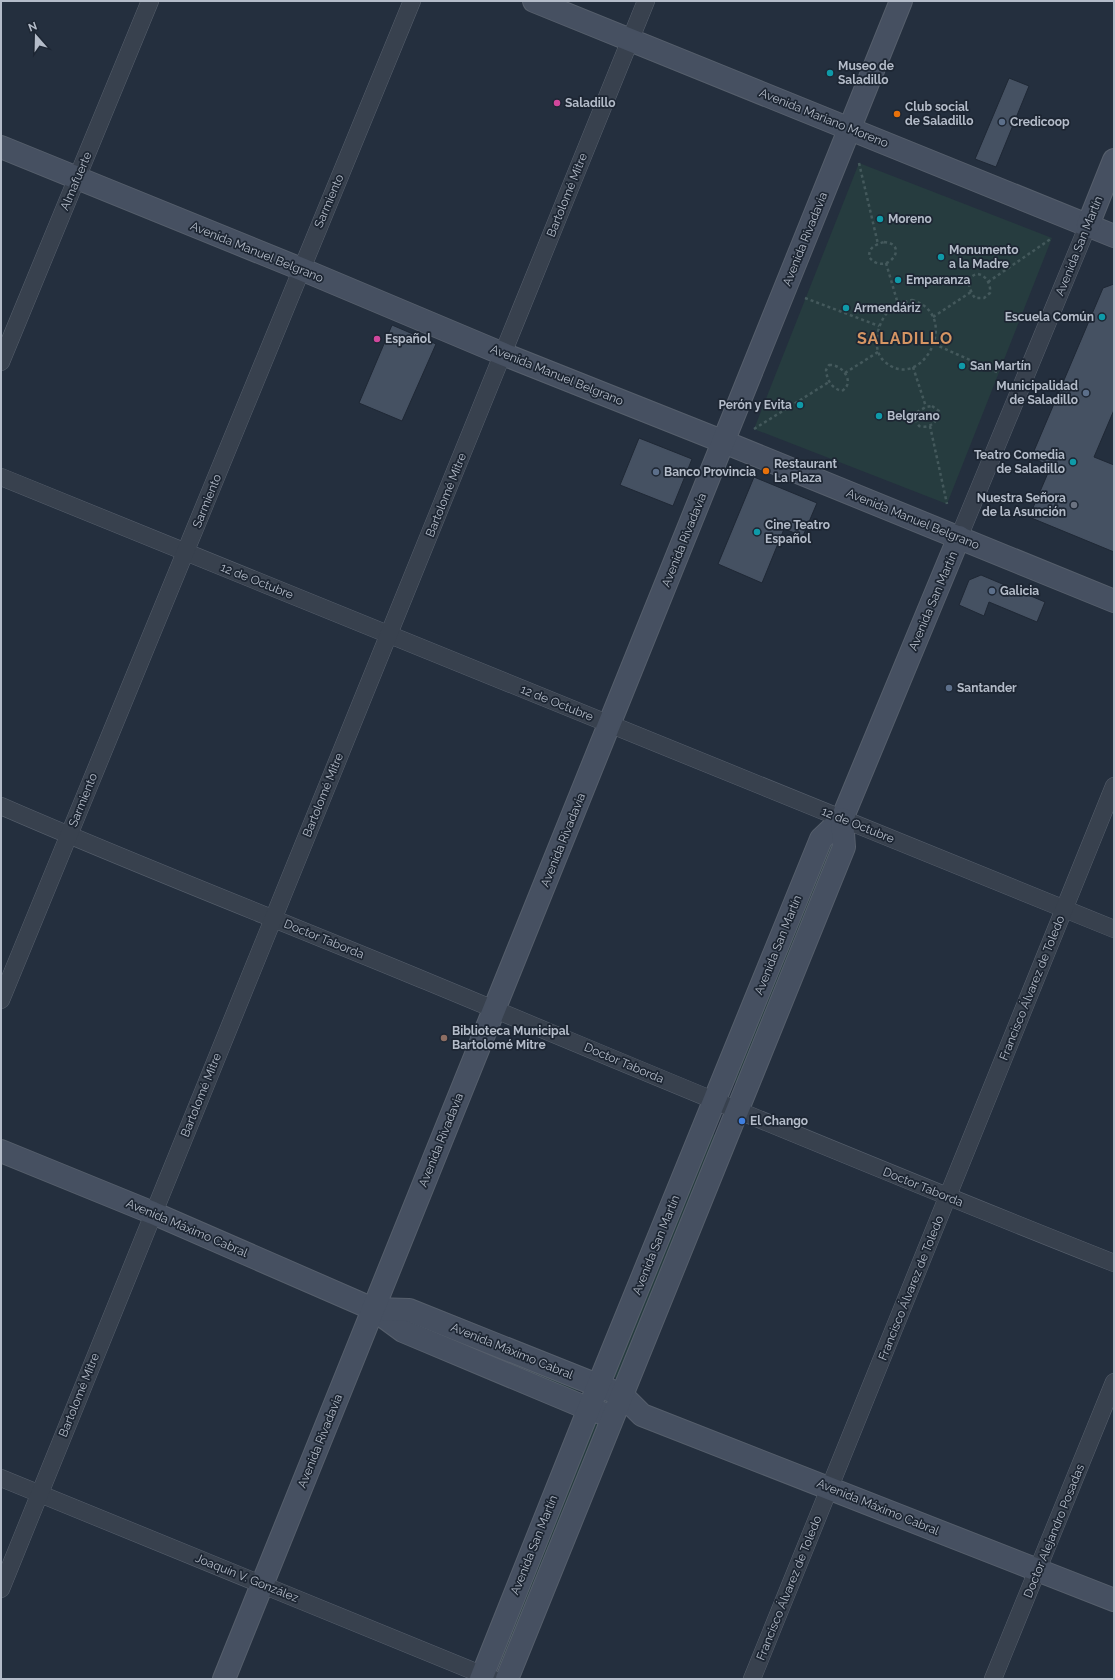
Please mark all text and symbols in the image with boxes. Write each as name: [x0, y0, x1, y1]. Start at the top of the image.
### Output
north arrow: [16, 16, 56, 56]
text: N: [27, 20, 39, 35]
place label: Museo de Saladillo: [838, 59, 894, 87]
marker: Museo de Saladillo: [825, 68, 835, 78]
street label: Avenida Mariano Moreno: [757, 86, 891, 150]
place label: Saladillo: [565, 96, 616, 110]
marker: Saladillo: [552, 98, 562, 108]
place label: Club social de Saladillo: [905, 100, 973, 128]
marker: Club social de Saladillo: [892, 109, 902, 119]
place label: Credicoop: [1010, 115, 1070, 129]
marker: Credicoop: [997, 117, 1007, 127]
street label: Almafuerte: [57, 150, 95, 212]
street label: Bartolomé Mitre: [544, 151, 590, 239]
street label: Sarmiento: [311, 172, 347, 230]
street label: Avenida Rivadavia: [780, 190, 830, 288]
street label: Avenida San Martín: [1053, 194, 1105, 298]
place label: Moreno: [888, 212, 932, 226]
marker: Moreno: [875, 214, 885, 224]
street label: Avenida Manuel Belgrano: [188, 219, 326, 285]
place label: Monumento a la Madre: [949, 243, 1019, 271]
marker: Monumento a la Madre: [936, 252, 946, 262]
place label: Emparanza: [906, 273, 971, 287]
marker: Emparanza: [893, 275, 903, 285]
place label: Armendáriz: [854, 301, 921, 315]
marker: Armendáriz: [841, 303, 851, 313]
place label: Escuela Común: [1005, 310, 1094, 324]
marker: Escuela Común: [1097, 312, 1107, 322]
district label: SALADILLO: [857, 329, 953, 348]
place label: Español: [385, 332, 431, 346]
marker: Español: [372, 334, 382, 344]
street label: Avenida Manuel Belgrano: [488, 342, 626, 408]
place label: San Martín: [970, 359, 1031, 373]
marker: San Martín: [957, 361, 967, 371]
place label: Municipalidad de Saladillo: [996, 379, 1078, 407]
marker: Municipalidad de Saladillo: [1081, 388, 1091, 398]
place label: Perón y Evita: [718, 398, 792, 412]
marker: Perón y Evita: [795, 400, 805, 410]
place label: Belgrano: [887, 409, 940, 423]
marker: Belgrano: [874, 411, 884, 421]
place label: Teatro Comedia de Saladillo: [974, 448, 1065, 476]
street label: Bartolomé Mitre: [423, 451, 469, 539]
place label: Restaurant La Plaza: [774, 457, 837, 485]
marker: Teatro Comedia de Saladillo: [1068, 457, 1078, 467]
place label: Banco Provincia: [664, 465, 756, 479]
marker: Restaurant La Plaza: [761, 466, 771, 476]
marker: Banco Provincia: [651, 467, 661, 477]
street label: Sarmiento: [190, 472, 224, 530]
street label: Avenida Manuel Belgrano: [844, 486, 982, 552]
street label: Avenida Rivadavia: [659, 491, 709, 589]
place label: Nuestra Señora de la Asunción: [977, 491, 1066, 519]
marker: Nuestra Señora de la Asunción: [1069, 500, 1079, 510]
place label: Cine Teatro Español: [765, 518, 830, 546]
marker: Cine Teatro Español: [752, 527, 762, 537]
street label: Avenida San Martín: [906, 549, 960, 653]
street label: 12 de Octubre: [219, 560, 295, 602]
place label: Galicia: [1000, 584, 1039, 598]
marker: Galicia: [987, 586, 997, 596]
place label: Santander: [957, 681, 1017, 695]
street label: 12 de Octubre: [519, 682, 595, 724]
marker: Santander: [944, 683, 954, 693]
street label: Bartolomé Mitre: [300, 751, 346, 839]
street label: Sarmiento: [66, 771, 100, 829]
street label: Avenida Rivadavia: [538, 791, 588, 889]
street label: 12 de Octubre: [820, 804, 896, 846]
street label: Avenida San Martín: [752, 893, 804, 997]
street label: Francisco Álvarez de Toledo: [997, 914, 1067, 1062]
street label: Doctor Taborda: [282, 917, 366, 961]
place label: Biblioteca Municipal Bartolomé Mitre: [452, 1024, 570, 1052]
marker: Biblioteca Municipal Bartolomé Mitre: [439, 1033, 449, 1043]
street label: Doctor Taborda: [582, 1040, 666, 1086]
street label: Bartolomé Mitre: [178, 1051, 224, 1139]
street label: Avenida Rivadavia: [416, 1091, 466, 1189]
place label: El Chango: [750, 1114, 808, 1128]
marker: El Chango: [737, 1116, 747, 1126]
street label: Doctor Taborda: [881, 1165, 965, 1209]
street label: Avenida San Martín: [630, 1193, 682, 1297]
street label: Avenida Máximo Cabral: [124, 1196, 251, 1260]
street label: Francisco Álvarez de Toledo: [876, 1214, 946, 1362]
street label: Avenida Máximo Cabral: [449, 1320, 576, 1382]
street label: Bartolomé Mitre: [56, 1351, 102, 1439]
street label: Avenida Rivadavia: [295, 1392, 345, 1490]
street label: Doctor Alejandro Posadas: [1021, 1462, 1087, 1600]
street label: Avenida Máximo Cabral: [815, 1476, 942, 1538]
street label: Avenida San Martín: [508, 1493, 560, 1597]
street label: Francisco Álvarez de Toledo: [754, 1514, 824, 1662]
street label: Joaquín V. González: [193, 1551, 301, 1605]

